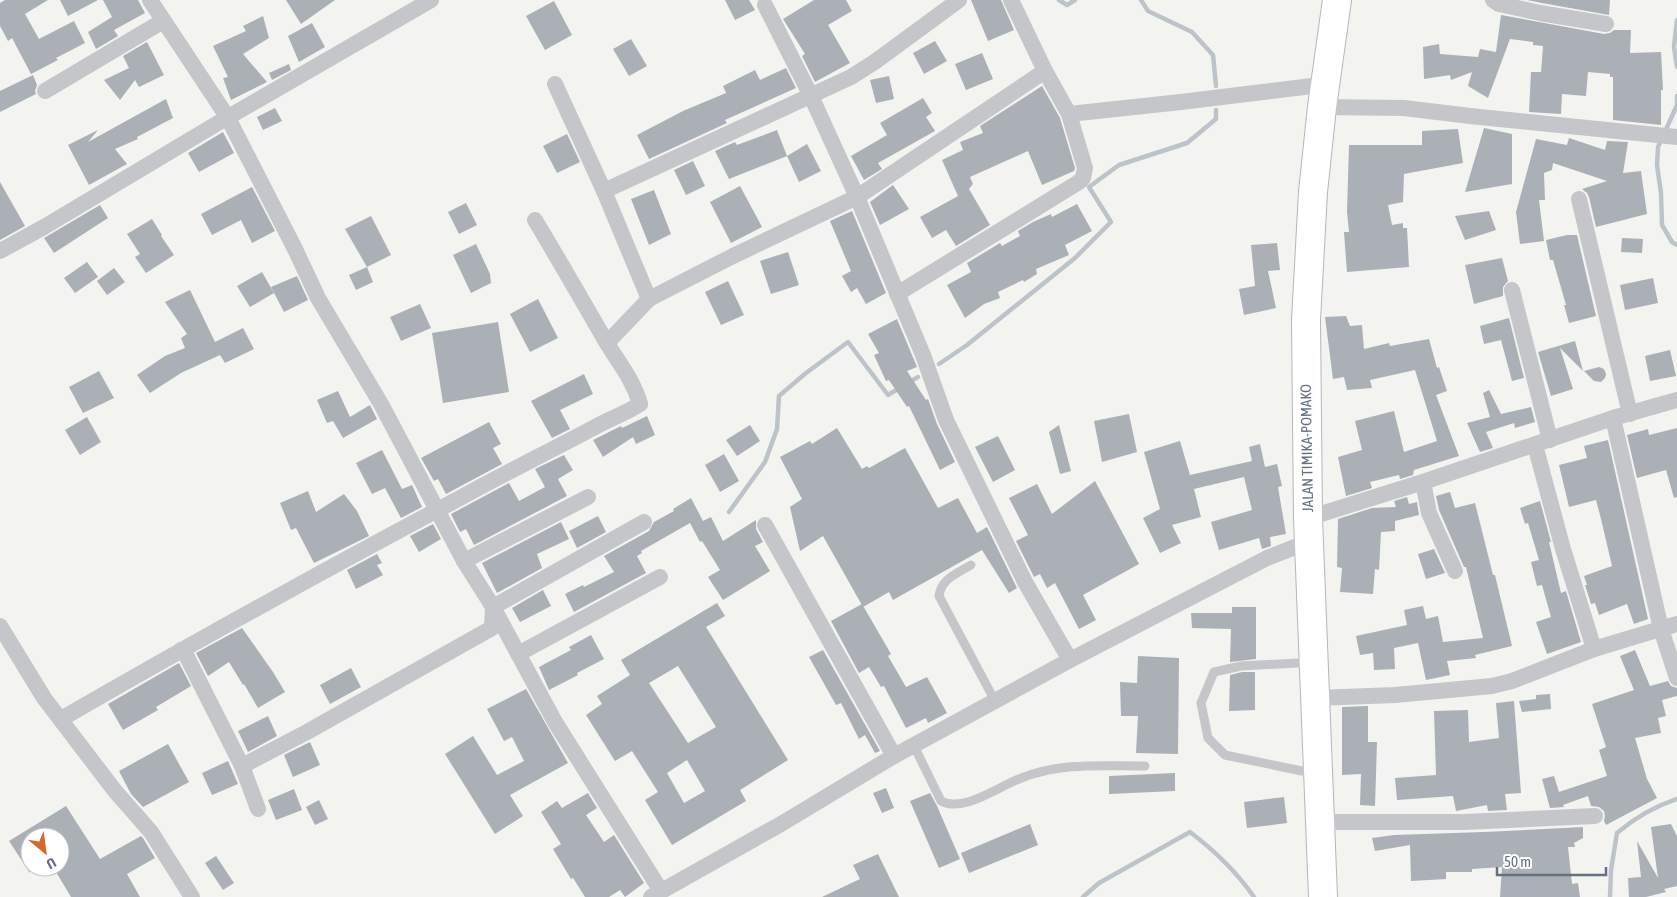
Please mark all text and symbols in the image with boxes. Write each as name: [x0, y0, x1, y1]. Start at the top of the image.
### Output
street label: JALAN TIMIKA-POMAKO: [1297, 384, 1316, 512]
north arrow: [20, 827, 70, 877]
scale bar: [1497, 844, 1606, 876]
text: 50 m: [1504, 853, 1531, 870]
text: U: [44, 854, 59, 872]

